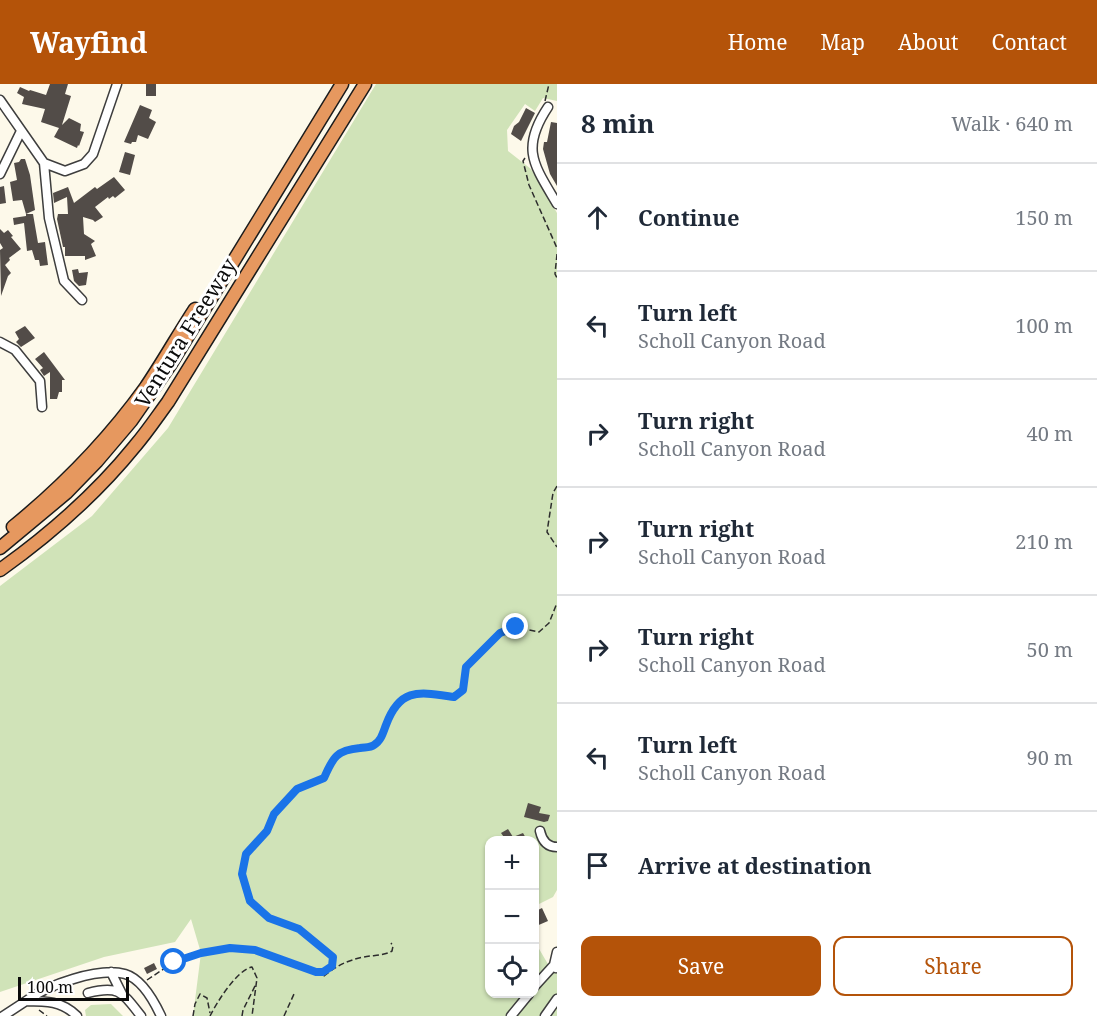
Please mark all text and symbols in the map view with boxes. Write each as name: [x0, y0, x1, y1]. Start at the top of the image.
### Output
text: Wayfind: [30, 23, 148, 61]
text: Home: [728, 28, 788, 56]
text: Map: [821, 28, 865, 56]
text: About: [898, 28, 959, 56]
text: Contact: [992, 28, 1067, 56]
text: 8 min: [581, 105, 655, 141]
text: Walk · 640 m: [951, 110, 1073, 137]
icon: ahead: [581, 201, 614, 234]
text: Continue: [638, 202, 740, 232]
text: 150 m: [1015, 204, 1073, 231]
street label: Ventura Freeway: [128, 252, 242, 413]
text: Turn left: [638, 297, 737, 327]
icon: left: [581, 309, 614, 342]
text: 100 m: [1015, 312, 1073, 339]
text: Scholl Canyon Road: [638, 327, 826, 354]
text: Turn right: [638, 405, 754, 435]
icon: right: [581, 417, 614, 450]
text: 40 m: [1027, 420, 1073, 447]
text: Scholl Canyon Road: [638, 435, 826, 462]
text: Turn right: [638, 513, 754, 543]
icon: right: [581, 525, 614, 558]
text: 210 m: [1015, 528, 1073, 555]
text: Scholl Canyon Road: [638, 543, 826, 570]
route end: [502, 613, 528, 639]
text: Turn right: [638, 621, 754, 651]
icon: right: [581, 633, 614, 666]
text: 50 m: [1027, 636, 1073, 663]
text: Scholl Canyon Road: [638, 651, 826, 678]
text: Turn left: [638, 729, 737, 759]
icon: left: [581, 741, 614, 774]
text: 90 m: [1027, 744, 1073, 771]
text: Scholl Canyon Road: [638, 759, 826, 786]
map controls: [485, 836, 539, 998]
button: +: [485, 836, 539, 890]
icon: arrive: [581, 849, 614, 882]
text: Arrive at destination: [638, 850, 872, 880]
button: −: [485, 890, 539, 944]
button: Save: [581, 936, 821, 996]
button: Share: [833, 936, 1073, 996]
button: locate: [485, 944, 539, 998]
route start: [160, 948, 186, 974]
scale bar: [18, 974, 129, 1002]
text: 100 m: [27, 976, 73, 998]

